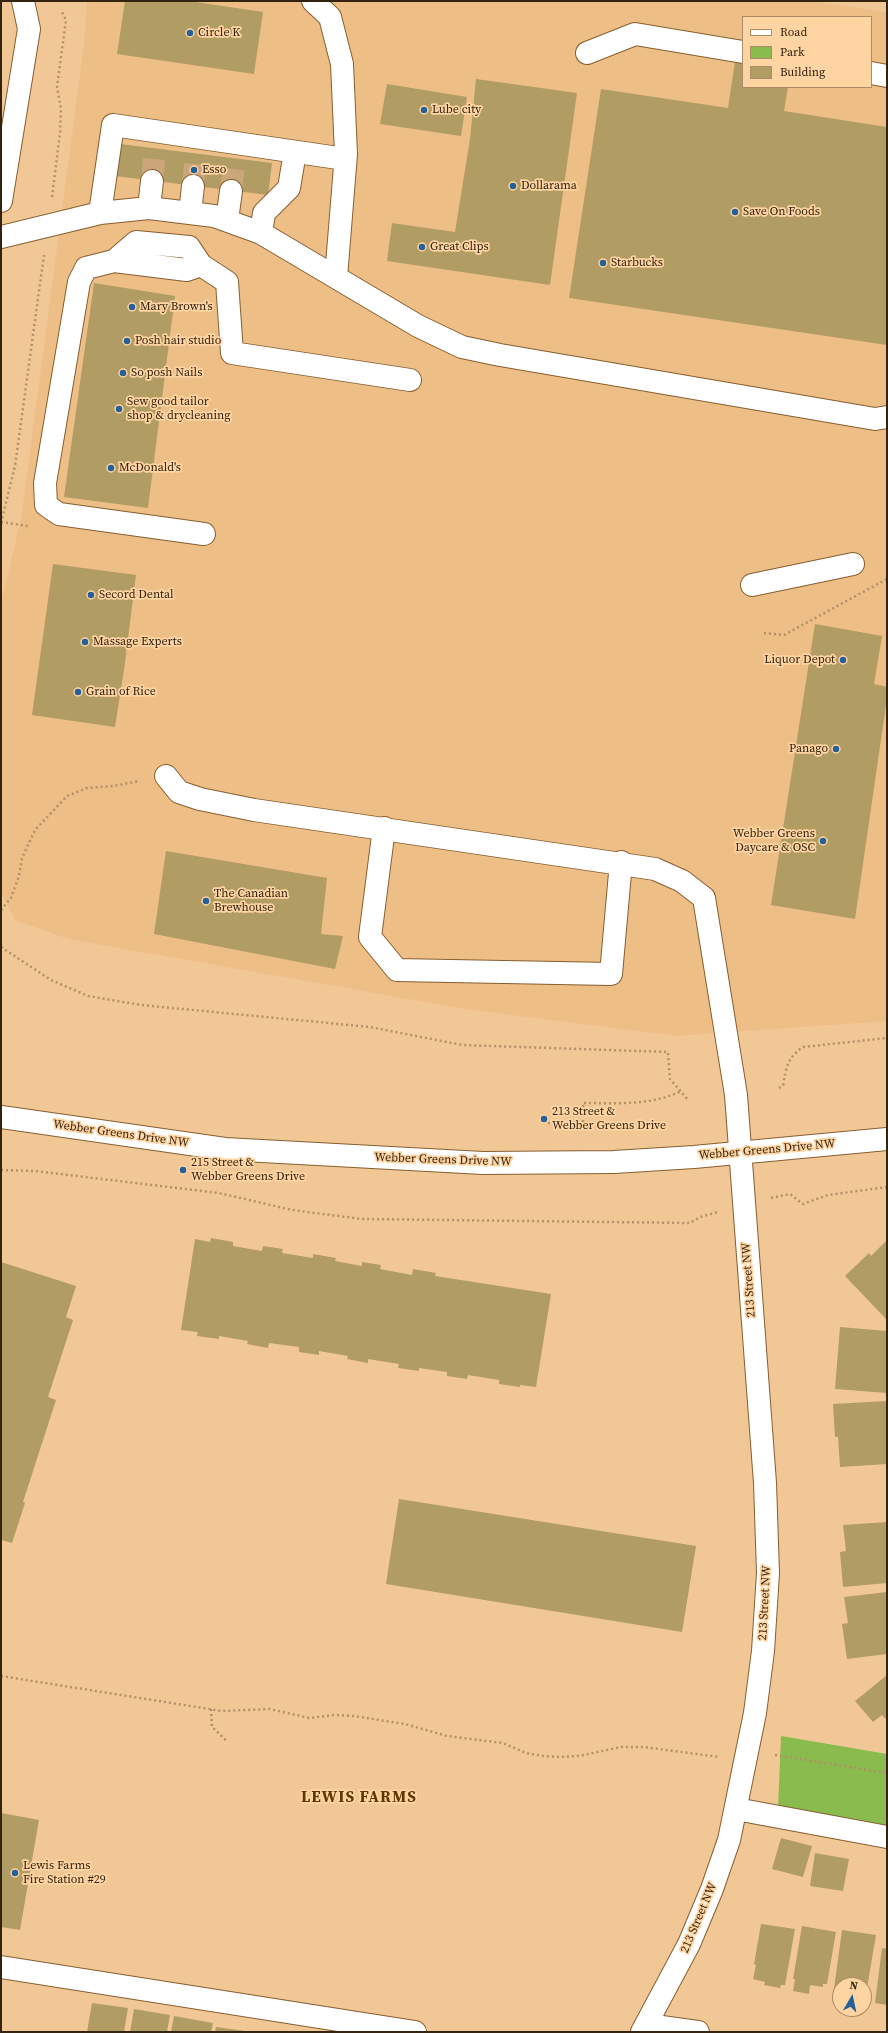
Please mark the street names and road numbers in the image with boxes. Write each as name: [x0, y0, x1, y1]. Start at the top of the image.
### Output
street label: Webber Greens Drive NW: [52, 1117, 190, 1151]
street label: Webber Greens Drive NW: [698, 1137, 836, 1163]
street label: Webber Greens Drive NW: [374, 1150, 512, 1170]
street label: 213 Street NW: [739, 1242, 759, 1318]
street label: 213 Street NW: [756, 1565, 774, 1641]
street label: 213 Street NW: [678, 1881, 720, 1955]

